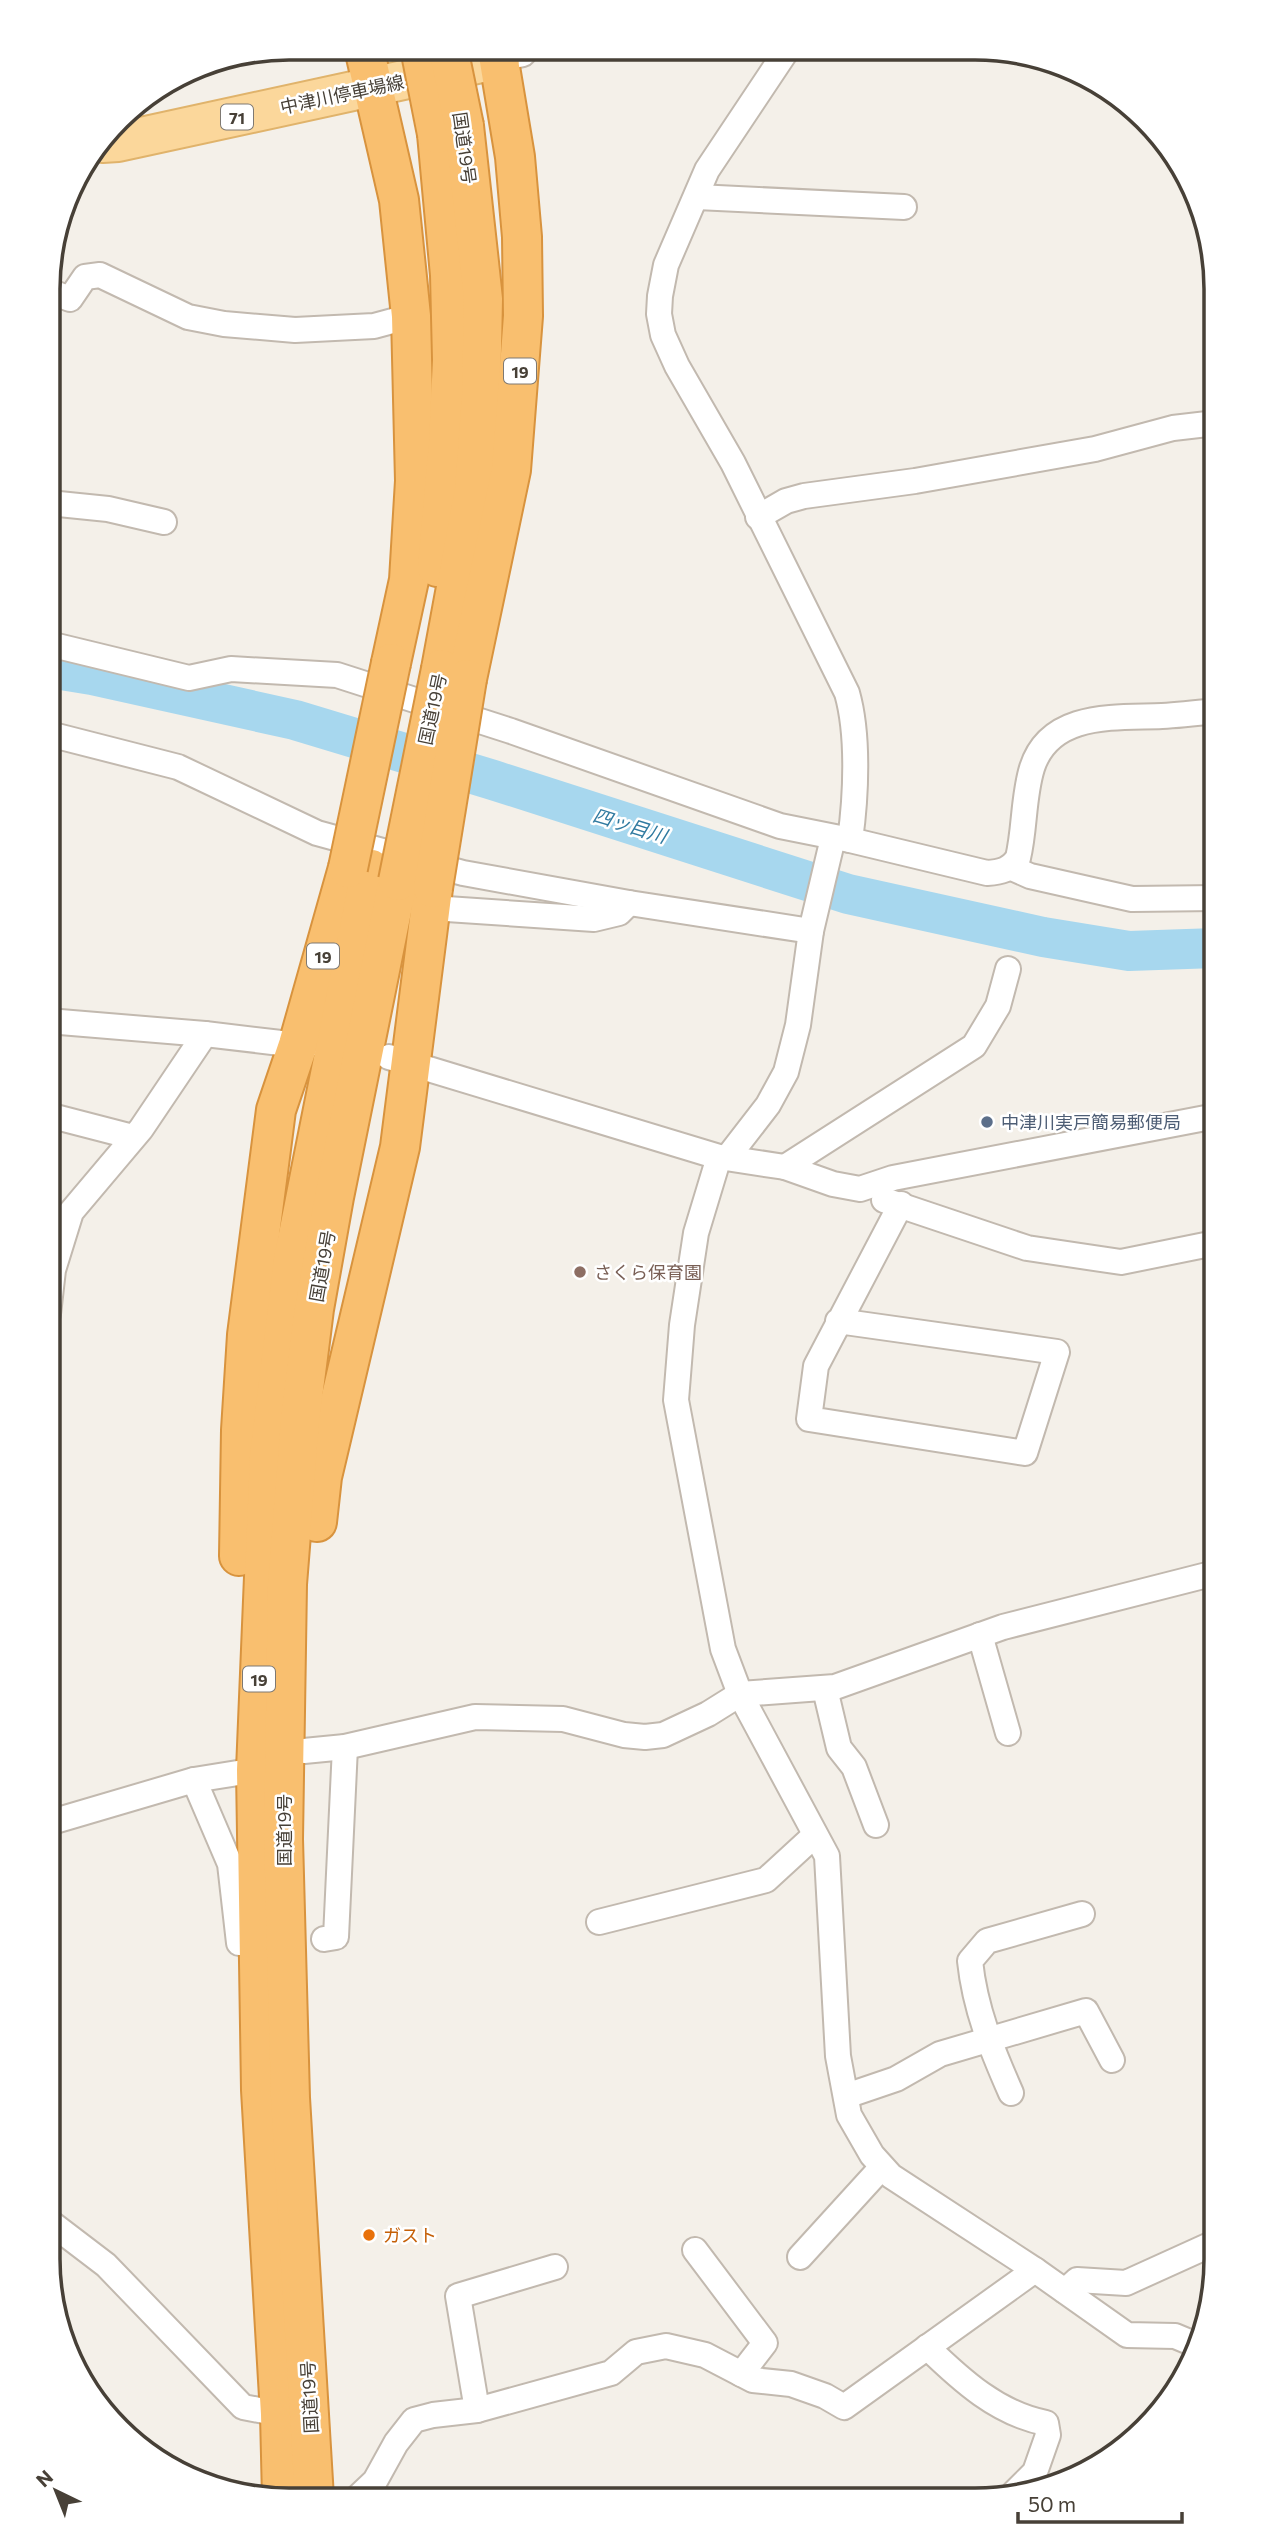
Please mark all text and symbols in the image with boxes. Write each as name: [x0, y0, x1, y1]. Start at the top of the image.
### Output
street label: 中津川停車場線: [278, 70, 406, 118]
road number: 71: [221, 105, 253, 130]
street label: 国道19号: [449, 111, 481, 185]
road number: 19: [504, 358, 536, 384]
street label: 国道19号: [414, 671, 450, 747]
water label: 四ッ目川: [590, 803, 672, 848]
road number: 19: [307, 944, 339, 968]
place label: 中津川実戸簡易郵便局: [1001, 1111, 1181, 1133]
marker: 中津川実戸簡易郵便局: [979, 1114, 995, 1130]
street label: 国道19号: [305, 1228, 339, 1304]
place label: さくら保育園: [594, 1261, 702, 1283]
marker: さくら保育園: [572, 1264, 588, 1280]
road number: 19: [243, 1666, 275, 1692]
street label: 国道19号: [273, 1794, 295, 1866]
place label: ガスト: [383, 2224, 437, 2246]
marker: ガスト: [361, 2227, 377, 2243]
street label: 国道19号: [296, 2360, 322, 2434]
north arrow: [21, 2456, 91, 2526]
text: N: [31, 2465, 57, 2491]
scale bar: [1018, 2480, 1182, 2524]
text: 50 m: [1028, 2491, 1076, 2516]

